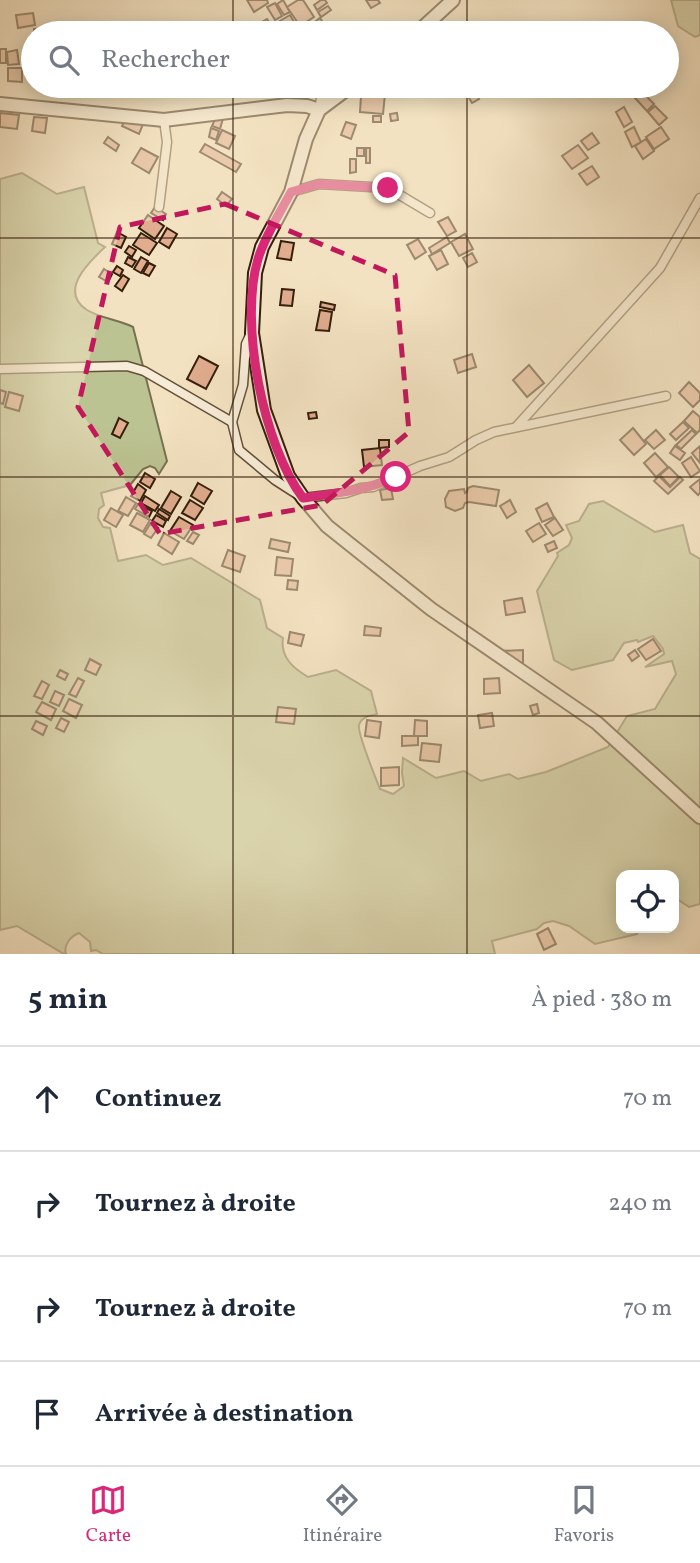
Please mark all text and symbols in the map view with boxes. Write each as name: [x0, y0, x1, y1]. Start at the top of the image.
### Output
search box: [21, 21, 679, 98]
icon: search: [45, 41, 83, 79]
text: Rechercher: [101, 42, 230, 78]
route end: [372, 172, 403, 203]
route start: [380, 461, 411, 492]
map controls: [616, 870, 679, 933]
button: locate: [616, 870, 679, 933]
text: 5 min: [28, 979, 108, 1021]
text: À pied · 380 m: [531, 984, 672, 1016]
icon: ahead: [28, 1080, 66, 1118]
text: Continuez: [95, 1081, 221, 1117]
text: 70 m: [623, 1083, 672, 1115]
icon: right: [28, 1185, 66, 1223]
text: Tournez à droite: [95, 1186, 296, 1222]
text: 240 m: [608, 1188, 672, 1220]
icon: right: [28, 1290, 66, 1328]
text: Tournez à droite: [95, 1291, 296, 1327]
text: 70 m: [623, 1293, 672, 1325]
icon: arrive: [28, 1395, 66, 1433]
text: Arrivée à destination: [95, 1396, 354, 1432]
tab: Carte: [86, 1481, 131, 1549]
tab: Itinéraire: [303, 1481, 382, 1549]
tab: Favoris: [554, 1481, 614, 1549]

